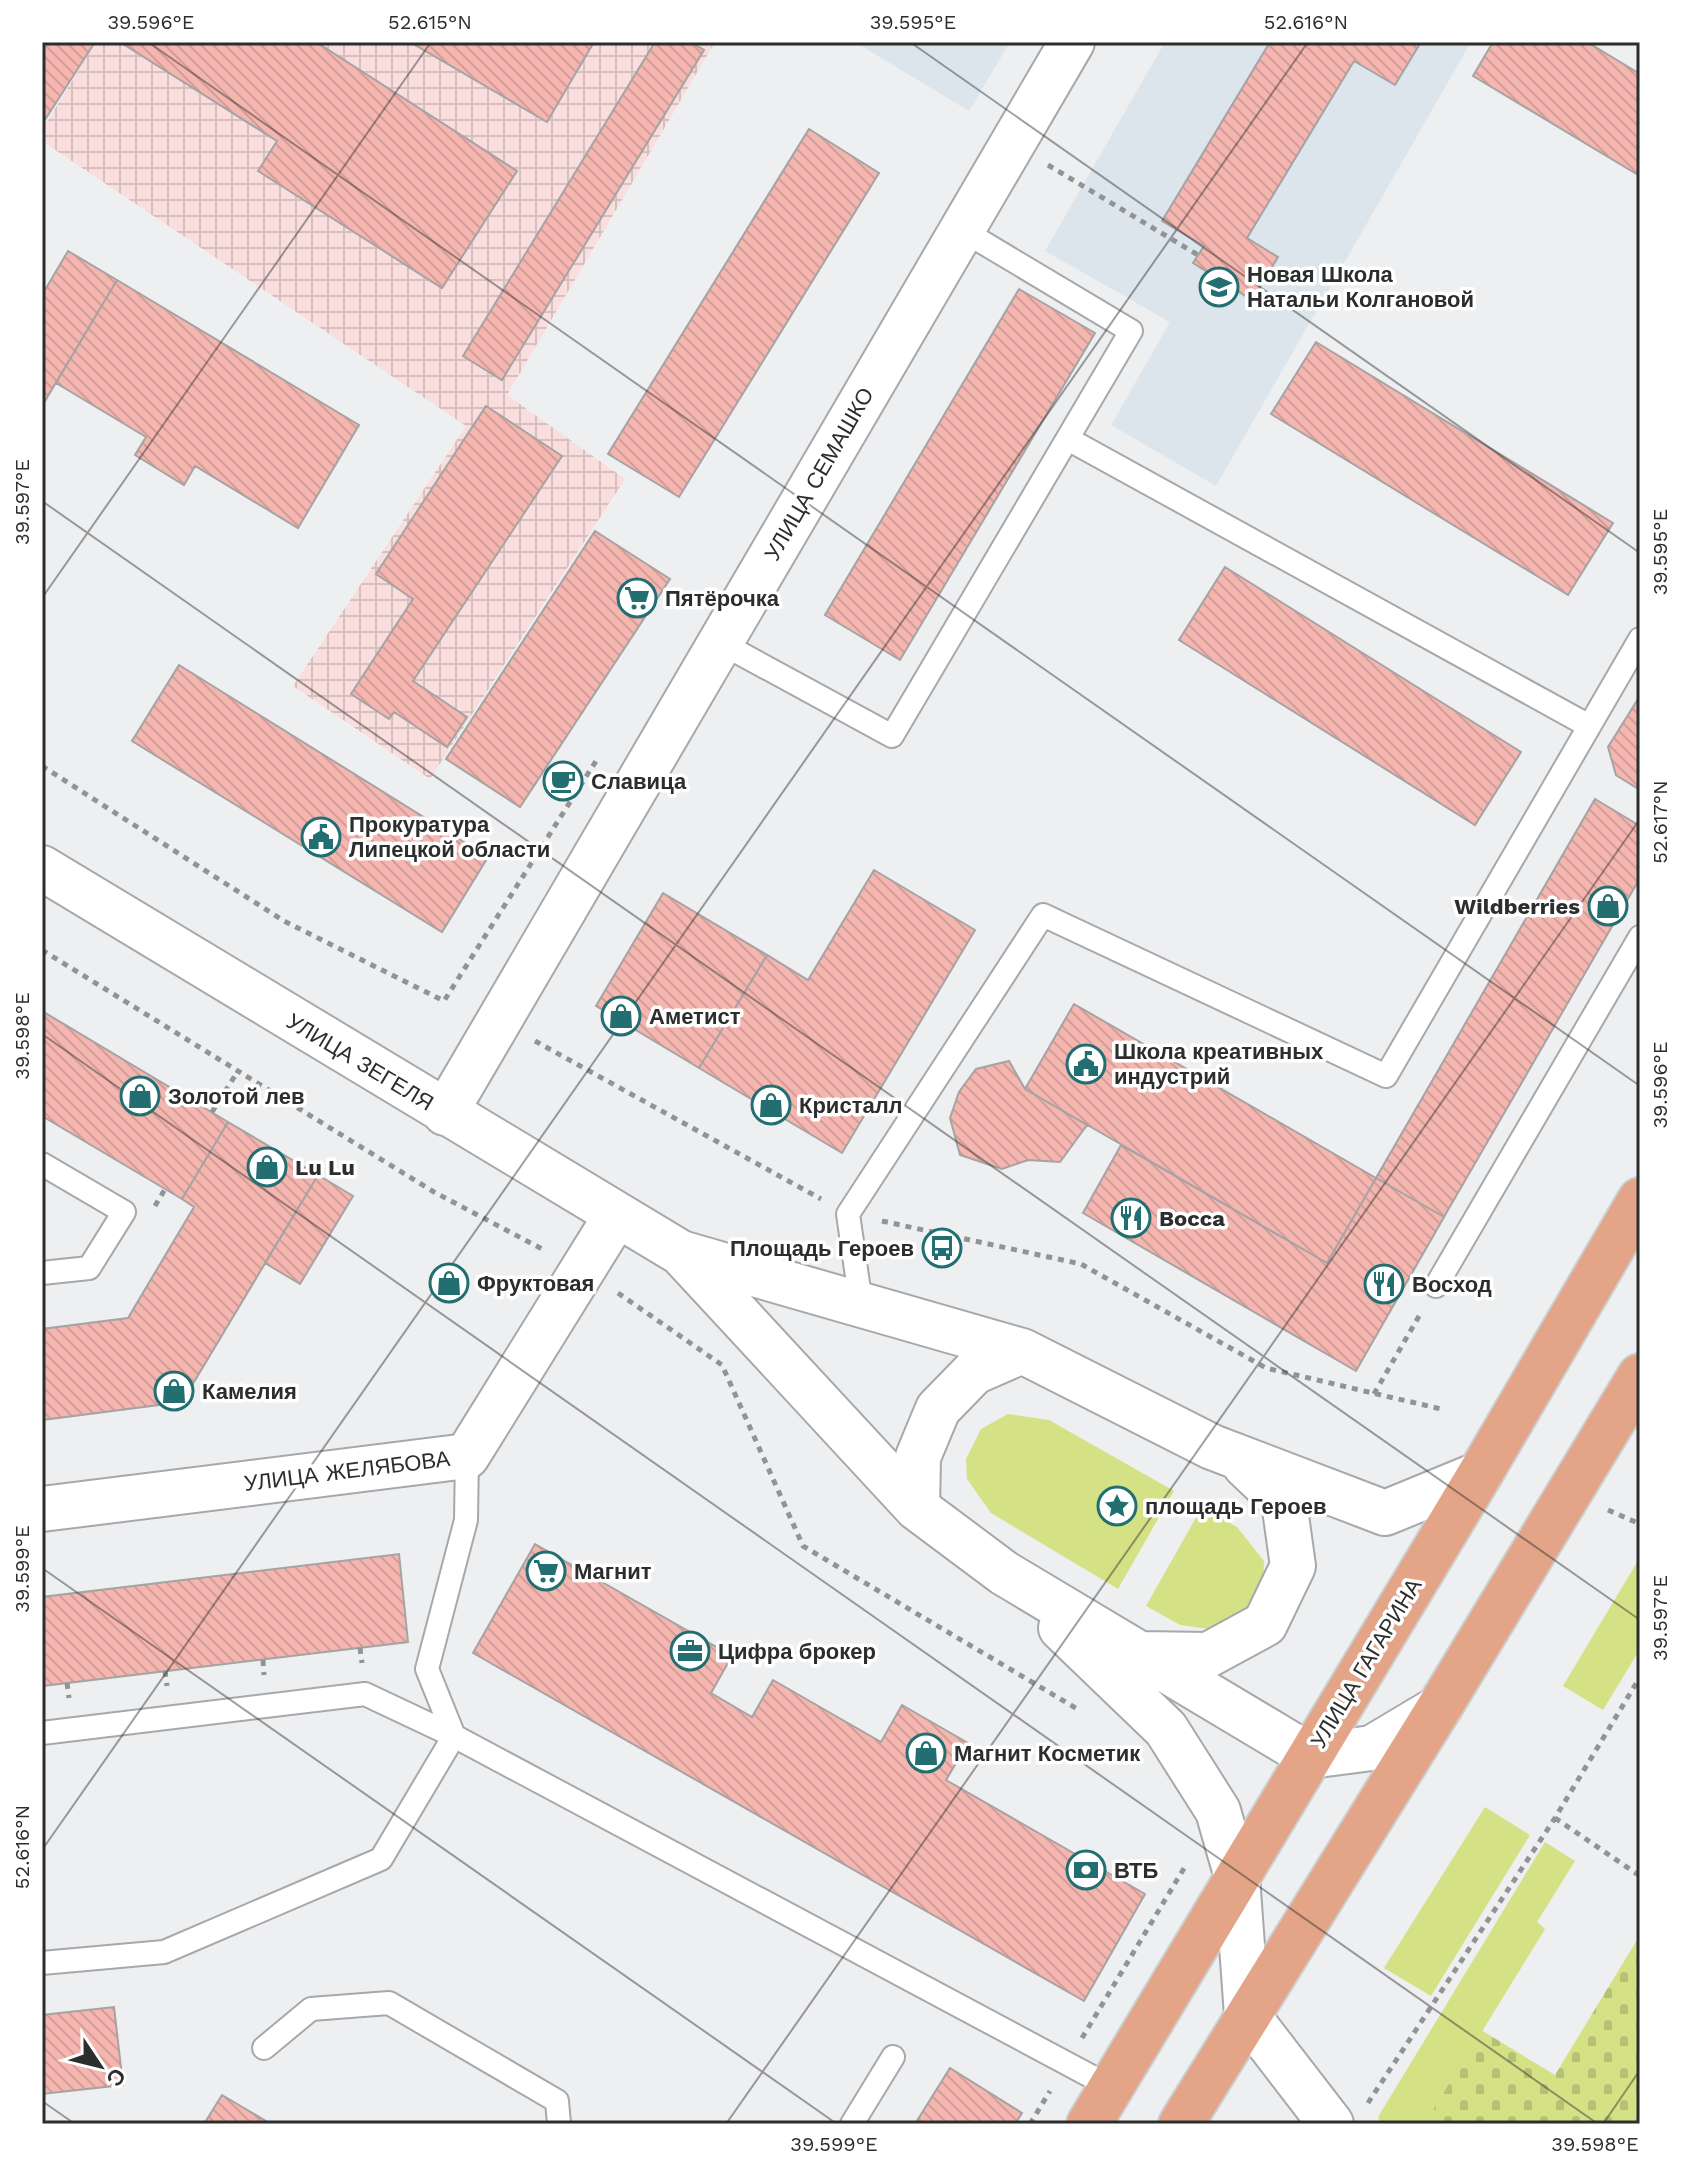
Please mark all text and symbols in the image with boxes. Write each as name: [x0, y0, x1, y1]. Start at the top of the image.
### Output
text: 39.596°E: [107, 10, 195, 34]
text: 52.615°N: [388, 10, 472, 34]
text: 39.595°E: [870, 10, 956, 34]
text: 52.616°N: [1264, 10, 1348, 34]
place label: Новая Школа Натальи Колгановой: [1247, 262, 1474, 312]
school or university icon: Новая Школа Натальи Колгановой: [1198, 266, 1240, 308]
street label: УЛИЦА СЕМАШКО: [759, 383, 879, 565]
text: 39.597°E: [10, 459, 34, 545]
text: 39.595°E: [1648, 509, 1672, 595]
supermarket icon: Пятёрочка: [616, 577, 658, 619]
place label: Пятёрочка: [665, 586, 780, 611]
cafe icon: Славица: [542, 760, 584, 802]
place label: Славица: [591, 769, 687, 794]
text: 52.617°N: [1648, 780, 1672, 864]
place label: Прокуратура Липецкой области: [349, 812, 550, 862]
public building icon: Прокуратура Липецкой области: [300, 816, 342, 858]
shop icon: Wildberries: [1587, 885, 1629, 927]
place label: Wildberries: [1454, 894, 1580, 919]
text: 39.598°E: [10, 992, 34, 1080]
shop icon: Аметист: [600, 995, 642, 1037]
place label: Аметист: [649, 1004, 741, 1029]
street label: УЛИЦА ЗЕГЕЛЯ: [282, 1008, 438, 1116]
place label: Школа креативных индустрий: [1114, 1039, 1324, 1089]
text: 39.596°E: [1648, 1041, 1672, 1129]
public building icon: Школа креативных индустрий: [1065, 1043, 1107, 1085]
shop icon: Золотой лев: [119, 1075, 161, 1117]
place label: Золотой лев: [168, 1084, 304, 1109]
shop icon: Кристалл: [750, 1084, 792, 1126]
place label: Кристалл: [799, 1093, 903, 1118]
shop icon: Lu Lu: [246, 1146, 288, 1188]
place label: Lu Lu: [295, 1155, 355, 1180]
restaurant icon: Bocca: [1110, 1197, 1152, 1239]
place label: Bocca: [1159, 1206, 1225, 1231]
bus stop icon: Площадь Героев: [921, 1227, 963, 1269]
place label: Площадь Героев: [730, 1236, 914, 1261]
shop icon: Фруктовая: [428, 1262, 470, 1304]
restaurant icon: Восход: [1363, 1263, 1405, 1305]
place label: Фруктовая: [477, 1271, 594, 1296]
place label: Восход: [1412, 1272, 1492, 1297]
shop icon: Камелия: [153, 1370, 195, 1412]
place label: Камелия: [202, 1379, 297, 1404]
street label: УЛИЦА ЖЕЛЯБОВА: [243, 1446, 452, 1496]
place icon: площадь Героев: [1096, 1485, 1138, 1527]
place label: площадь Героев: [1145, 1494, 1327, 1519]
text: 39.599°E: [10, 1525, 34, 1613]
supermarket icon: Магнит: [525, 1550, 567, 1592]
place label: Магнит: [574, 1559, 652, 1584]
street label: УЛИЦА ГАГАРИНА: [1306, 1573, 1427, 1752]
text: 39.597°E: [1648, 1575, 1672, 1661]
office icon: Цифра брокер: [669, 1630, 711, 1672]
place label: Цифра брокер: [718, 1639, 876, 1664]
shop icon: Магнит Косметик: [905, 1732, 947, 1774]
place label: Магнит Косметик: [954, 1741, 1141, 1766]
text: 52.616°N: [10, 1805, 34, 1889]
bank icon: ВТБ: [1065, 1849, 1107, 1891]
place label: ВТБ: [1114, 1858, 1158, 1883]
north arrow: [60, 2026, 140, 2106]
text: С: [101, 2064, 131, 2091]
text: 39.599°E: [790, 2132, 878, 2156]
text: 39.598°E: [1551, 2132, 1639, 2156]

